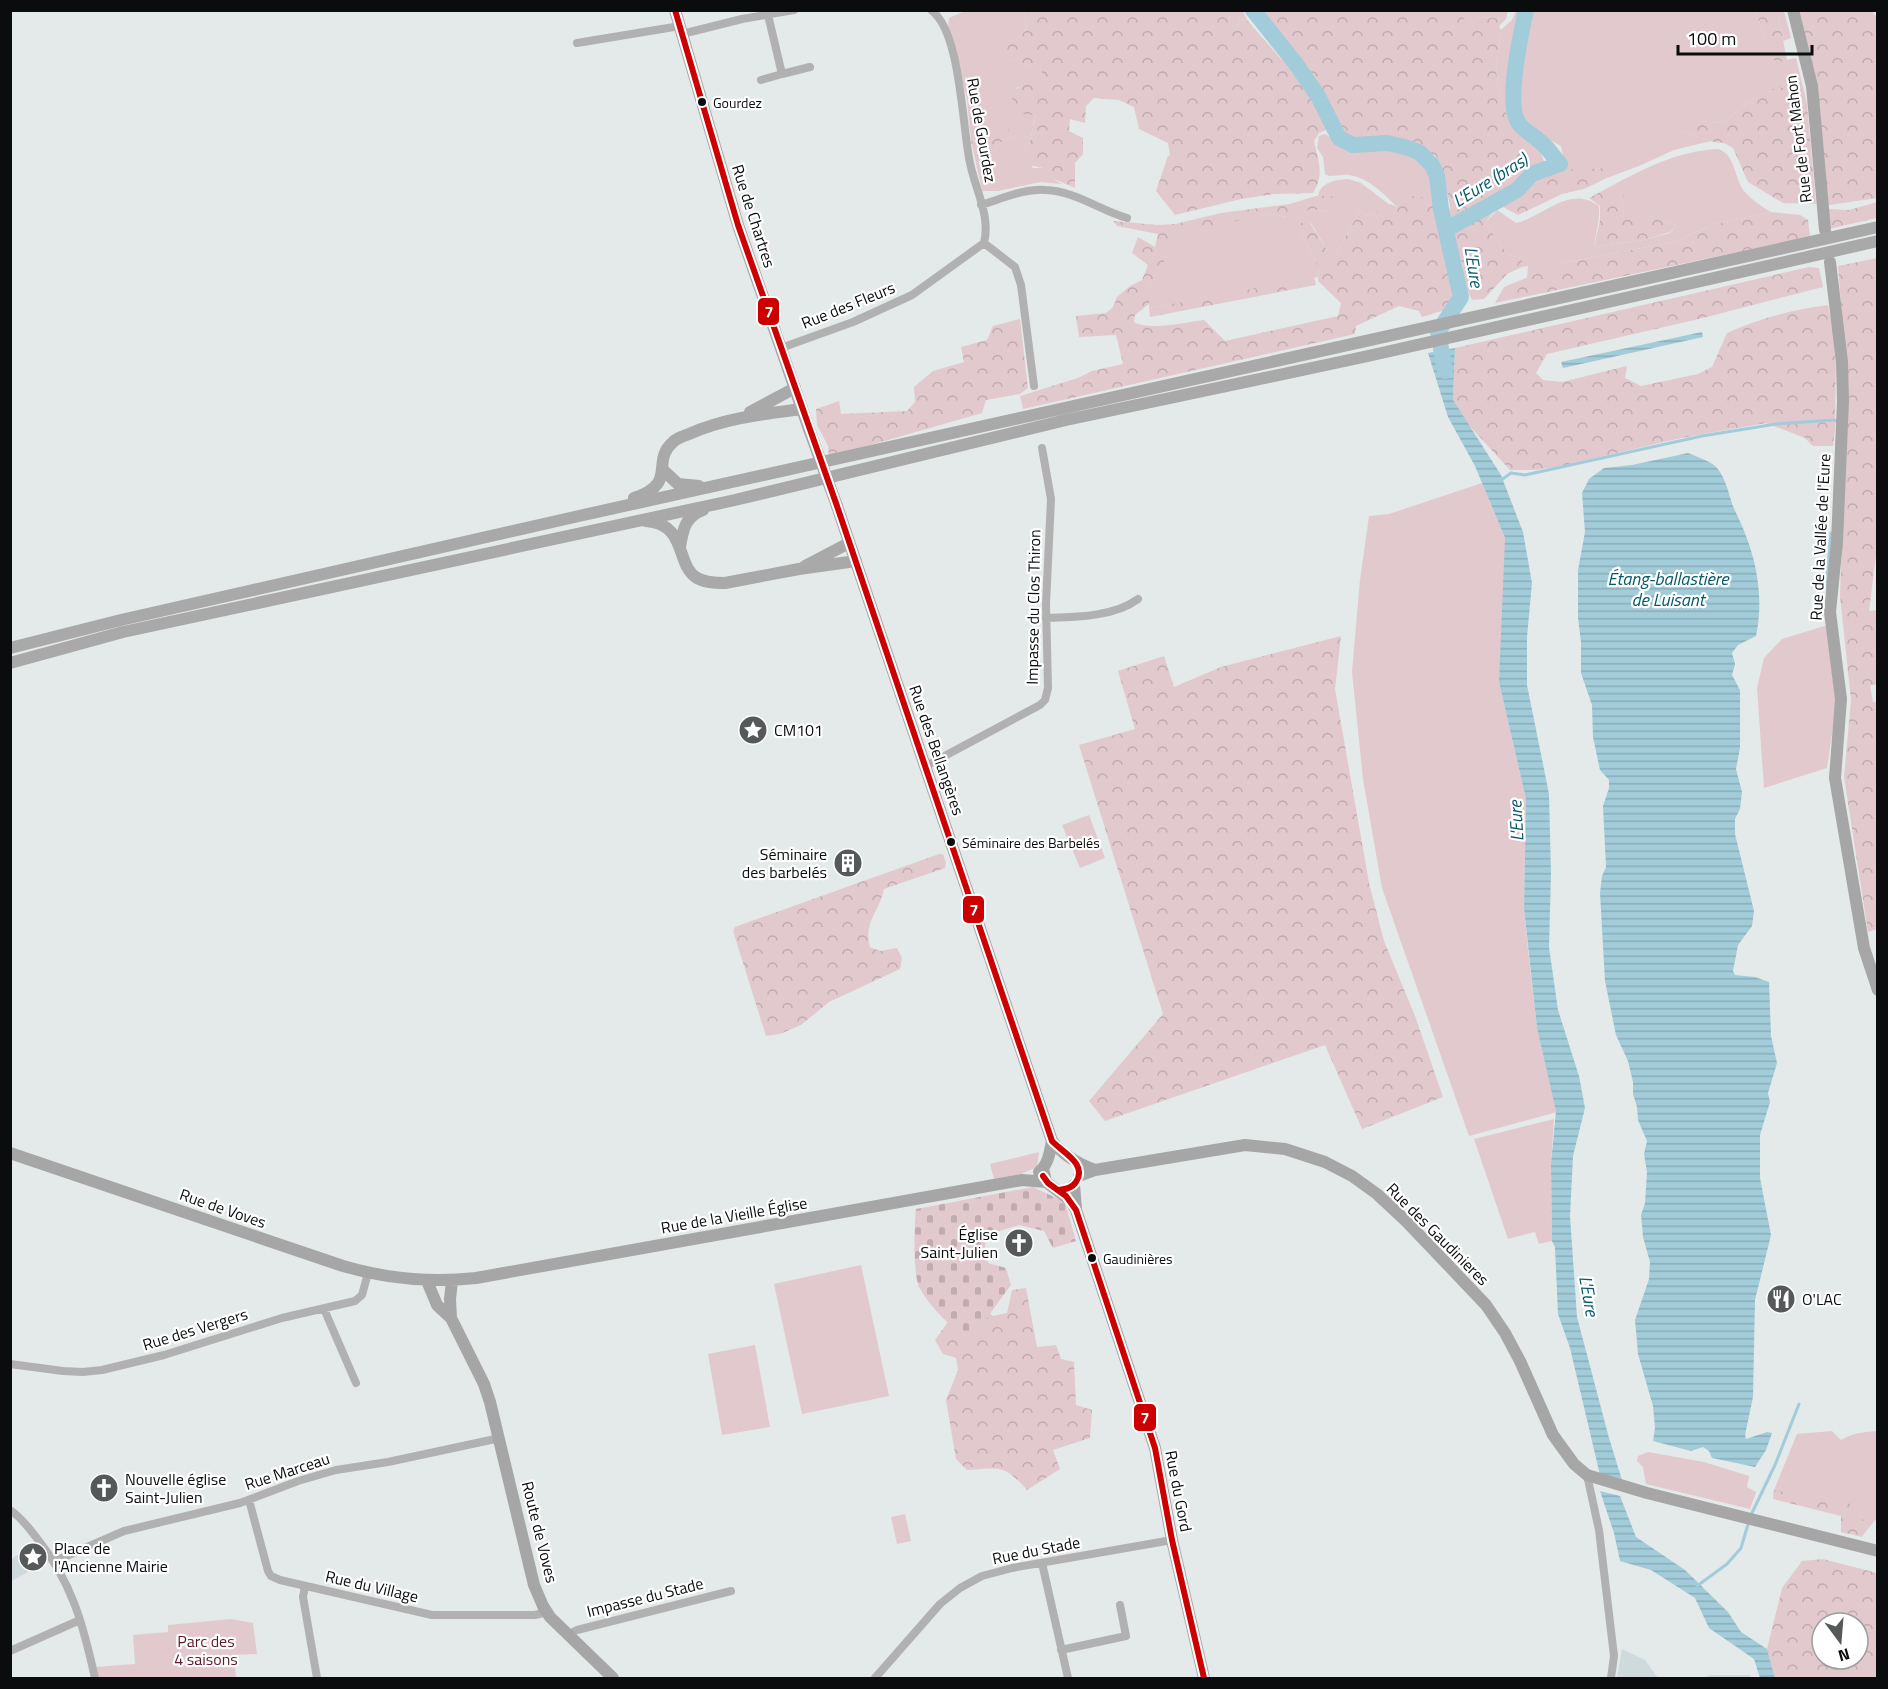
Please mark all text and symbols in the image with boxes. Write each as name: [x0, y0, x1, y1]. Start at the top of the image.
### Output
scale bar: [1678, 18, 1812, 56]
text: 100 m: [1687, 25, 1736, 52]
street label: Rue de Fort Mahon: [1778, 74, 1818, 204]
street label: Rue de Gourdez: [961, 76, 1003, 184]
place label: Gourdez: [713, 92, 762, 113]
marker: Gourdez: [696, 96, 708, 108]
water label: L'Eure (bras): [1447, 145, 1534, 214]
street label: Rue de Chartres: [726, 161, 782, 271]
water label: L'Eure: [1457, 245, 1491, 291]
street label: Rue des Fleurs: [798, 275, 898, 335]
line badge: 7: [757, 297, 780, 326]
text: 7: [765, 300, 773, 324]
street label: Rue de la Vallée de l'Eure: [1804, 453, 1836, 621]
street label: Impasse du Clos Thiron: [1020, 529, 1046, 685]
water label: Étang-ballastière de Luisant: [1608, 565, 1730, 613]
street label: Rue des Bellangères: [903, 682, 971, 818]
place icon: CM101: [737, 714, 769, 746]
place label: CM101: [774, 718, 823, 742]
water label: L'Eure: [1501, 798, 1531, 842]
place label: Séminaire des Barbelés: [962, 832, 1100, 853]
marker: Séminaire des Barbelés: [945, 836, 957, 848]
place label: Séminaire des barbelés: [742, 842, 827, 884]
building icon: Séminaire des barbelés: [832, 847, 864, 879]
line badge: 7: [962, 895, 985, 924]
text: 7: [970, 898, 978, 922]
street label: Rue des Gaudinieres: [1381, 1177, 1495, 1291]
street label: Rue de Voves: [176, 1182, 270, 1234]
street label: Rue de la Vieille Église: [659, 1190, 809, 1240]
place label: Église Saint-Julien: [920, 1222, 998, 1264]
church icon: Église Saint-Julien: [1003, 1227, 1035, 1259]
place label: Gaudinières: [1103, 1248, 1172, 1269]
marker: Gaudinières: [1086, 1252, 1098, 1264]
water label: L'Eure: [1572, 1273, 1606, 1320]
restaurant icon: O'LAC: [1765, 1283, 1797, 1315]
place label: O'LAC: [1802, 1287, 1842, 1311]
street label: Rue des Vergers: [139, 1302, 251, 1356]
line badge: 7: [1133, 1403, 1157, 1432]
text: 7: [1141, 1406, 1149, 1430]
street label: Rue Marceau: [241, 1446, 333, 1496]
street label: Rue du Gord: [1159, 1448, 1199, 1534]
place label: Nouvelle église Saint-Julien: [125, 1467, 226, 1509]
church icon: Nouvelle église Saint-Julien: [88, 1472, 120, 1504]
street label: Route de Voves: [516, 1479, 564, 1585]
street label: Rue du Stade: [990, 1530, 1082, 1570]
place label: Place de l'Ancienne Mairie: [54, 1536, 168, 1578]
place icon: Place de l'Ancienne Mairie: [17, 1541, 49, 1573]
street label: Rue du Village: [323, 1564, 421, 1608]
street label: Impasse du Stade: [584, 1571, 706, 1623]
north arrow: [1810, 1611, 1870, 1671]
park label: Parc des 4 saisons: [174, 1629, 238, 1671]
text: N: [1835, 1642, 1853, 1668]

